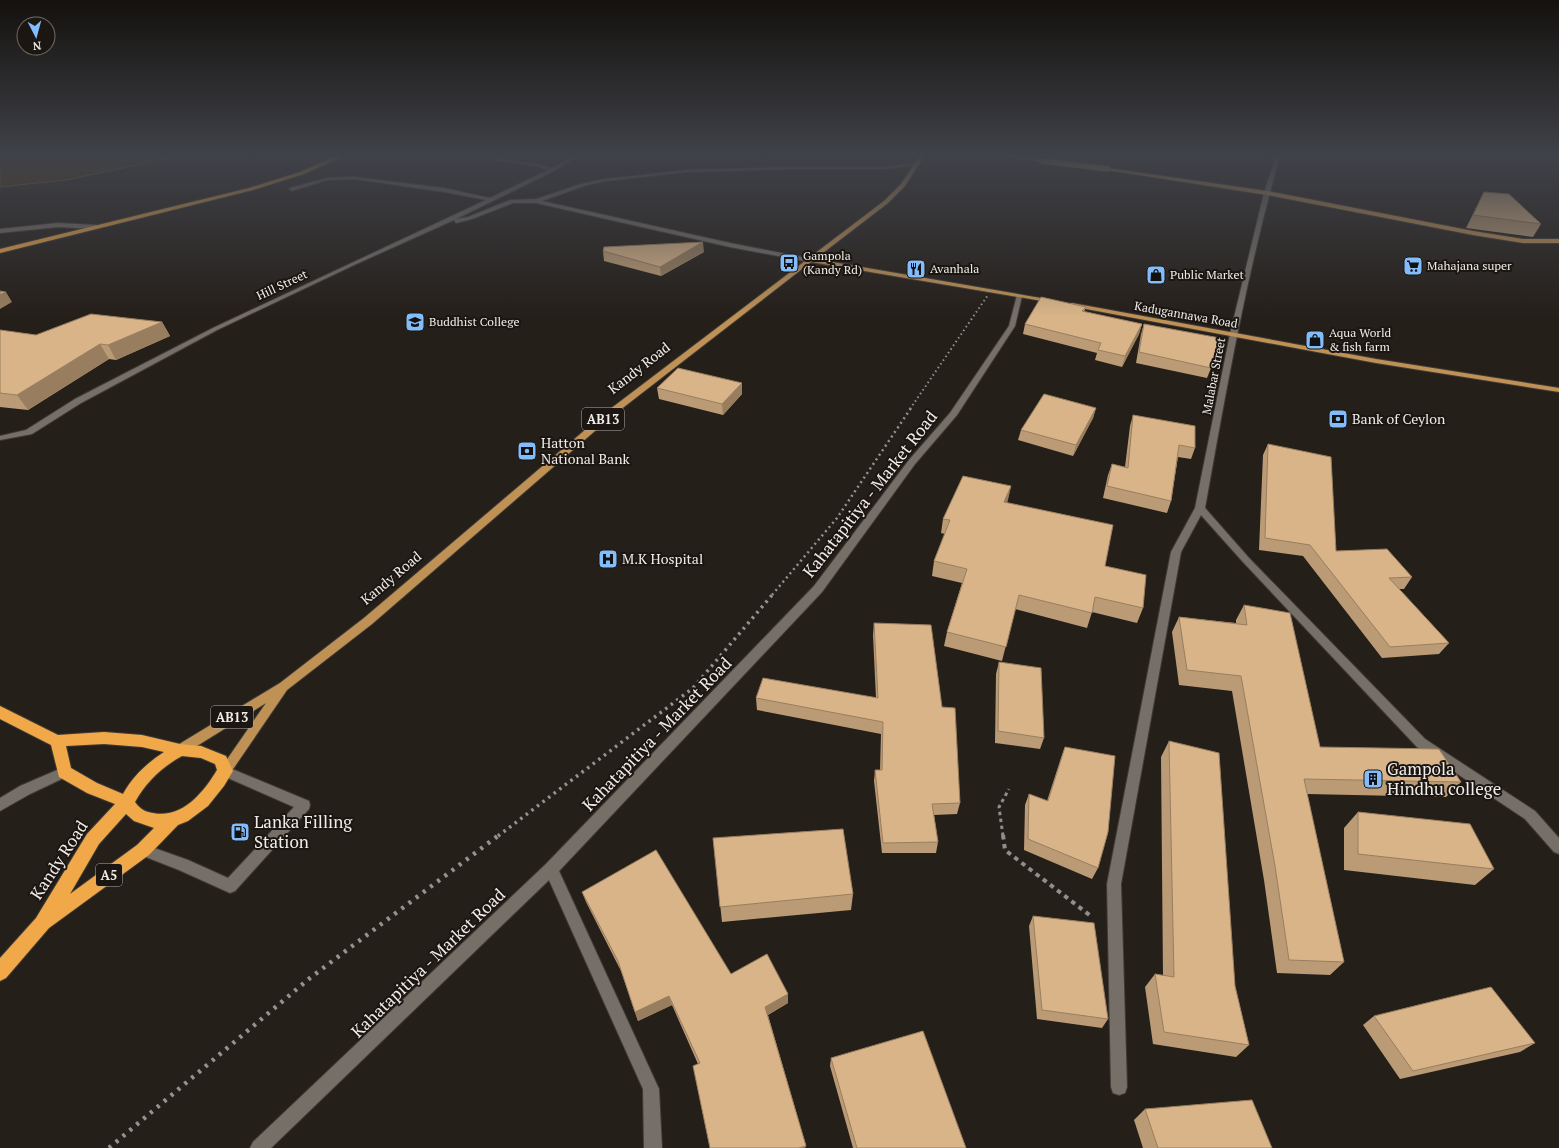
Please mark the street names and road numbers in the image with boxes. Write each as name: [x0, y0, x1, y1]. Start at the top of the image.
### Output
street label: Hill Street: [254, 266, 310, 303]
street label: Kadugannawa Road: [1133, 298, 1239, 331]
street label: Malabar Street: [1199, 336, 1228, 416]
street label: Kandy Road: [604, 337, 674, 398]
street label: Kahatapitiya - Market Road: [797, 405, 942, 582]
road number: AB13: [582, 408, 624, 430]
street label: Kandy Road: [356, 546, 425, 609]
street label: Kahatapitiya - Market Road: [577, 651, 737, 816]
road number: AB13: [211, 706, 253, 728]
street label: Kandy Road: [24, 815, 93, 904]
road number: A5: [96, 864, 122, 886]
street label: Kahatapitiya - Market Road: [346, 882, 510, 1042]

